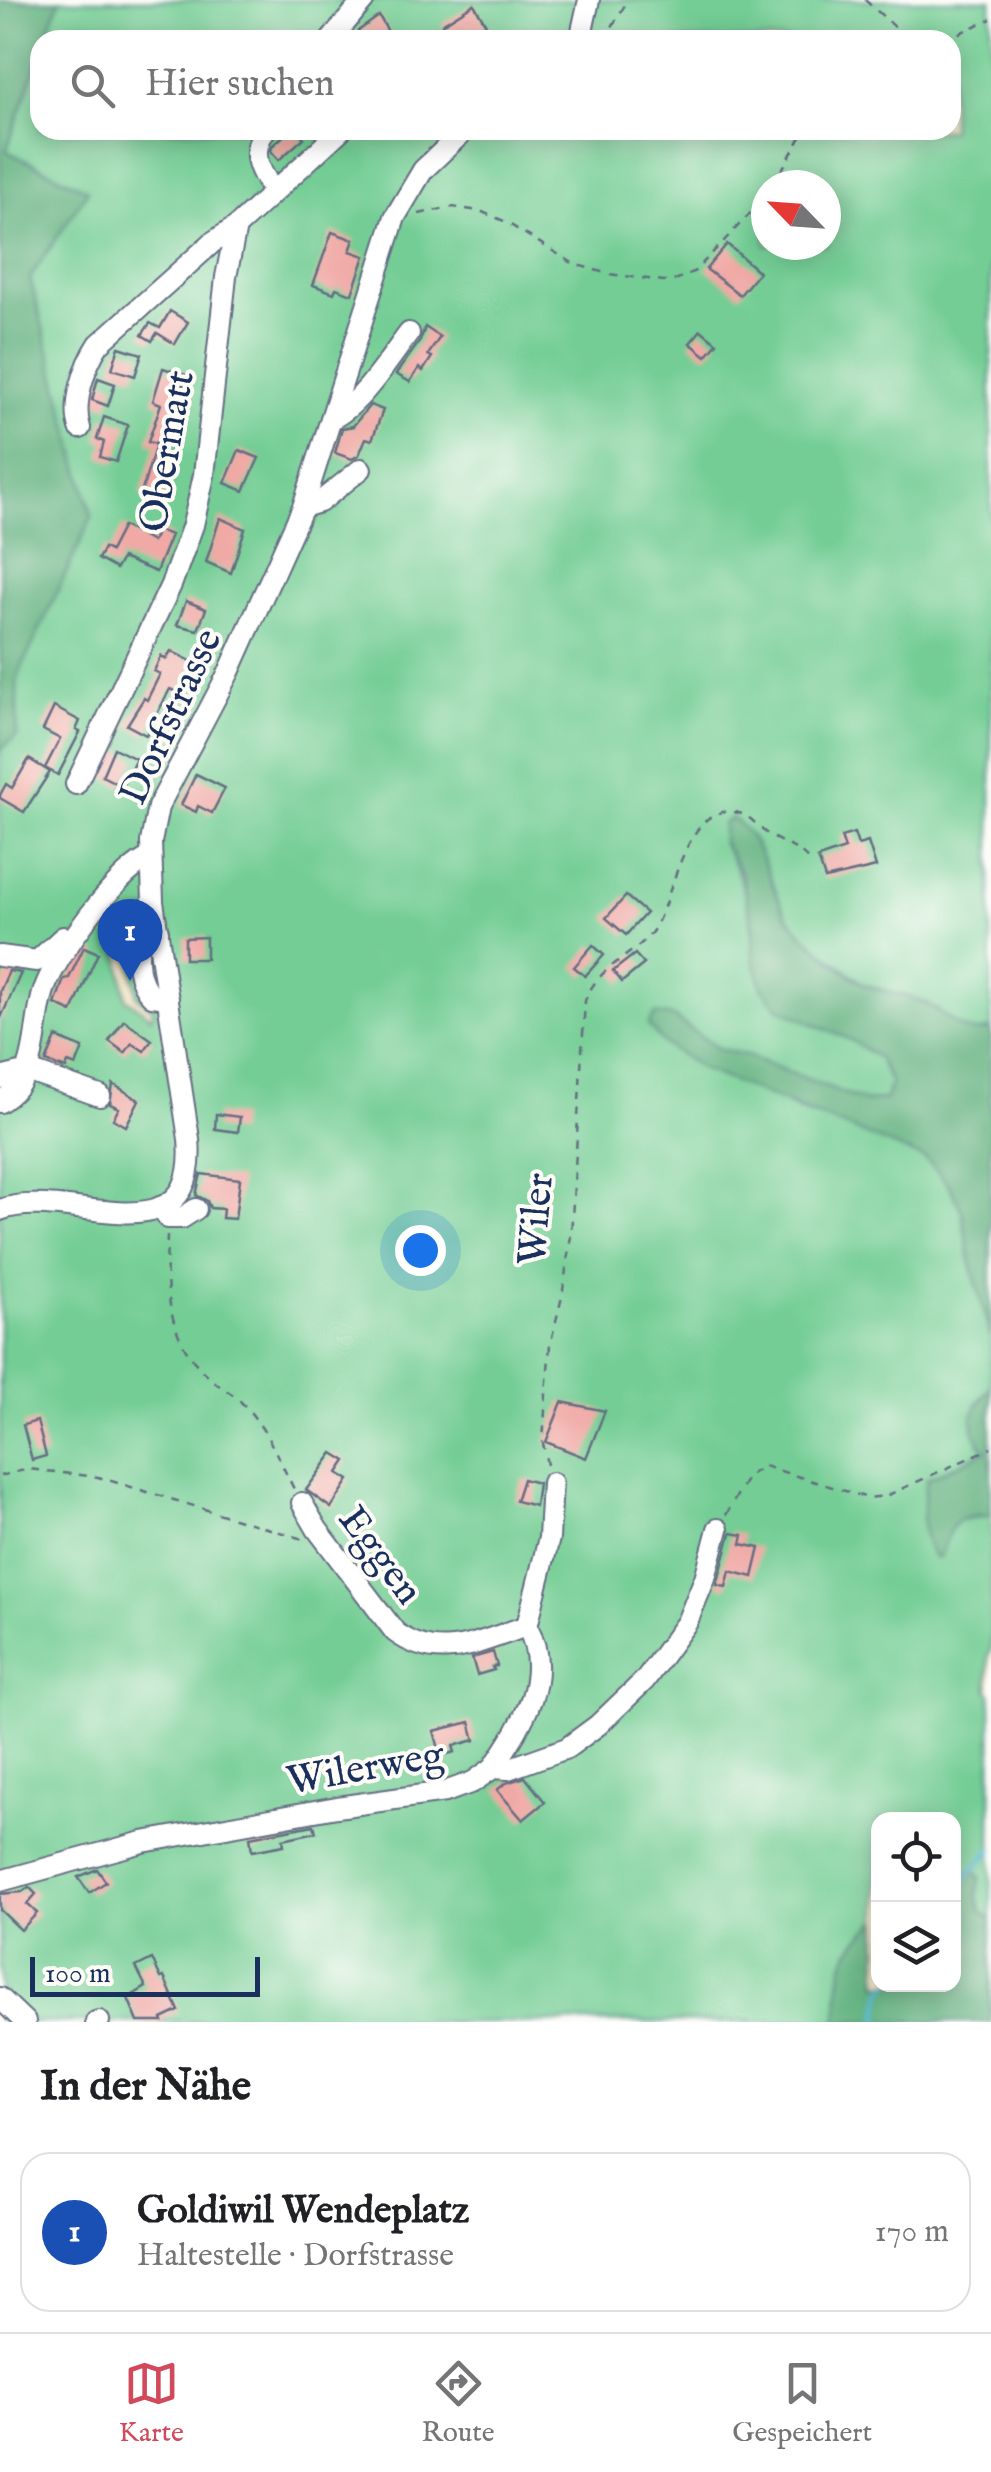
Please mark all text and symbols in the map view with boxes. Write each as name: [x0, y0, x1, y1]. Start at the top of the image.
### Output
search box: [30, 30, 961, 140]
icon: search: [65, 58, 120, 113]
text: Hier suchen: [145, 61, 335, 109]
north arrow: [751, 170, 841, 260]
street label: Obermatt: [129, 367, 208, 536]
street label: Dorfstrasse: [109, 621, 235, 814]
pin: 1: [98, 898, 162, 981]
street label: Wiler: [508, 1171, 567, 1268]
your location: [395, 1225, 446, 1276]
street label: Eggen: [326, 1497, 433, 1616]
street label: Wilerweg: [283, 1730, 450, 1808]
map controls: [871, 1812, 961, 1992]
button: locate: [871, 1812, 961, 1902]
button: layers: [871, 1902, 961, 1992]
scale bar: [30, 1952, 260, 1996]
text: 100 m: [45, 1957, 111, 1992]
text: In der Nähe: [40, 2061, 251, 2114]
text: Goldiwil Wendeplatz: [137, 2188, 469, 2236]
text: 1: [69, 2212, 80, 2253]
text: 170 m: [875, 2212, 949, 2253]
text: Haltestelle · Dorfstrasse: [137, 2236, 454, 2277]
tab: Karte: [119, 2356, 184, 2451]
tab: Route: [421, 2356, 495, 2451]
tab: Gespeichert: [732, 2356, 872, 2451]

